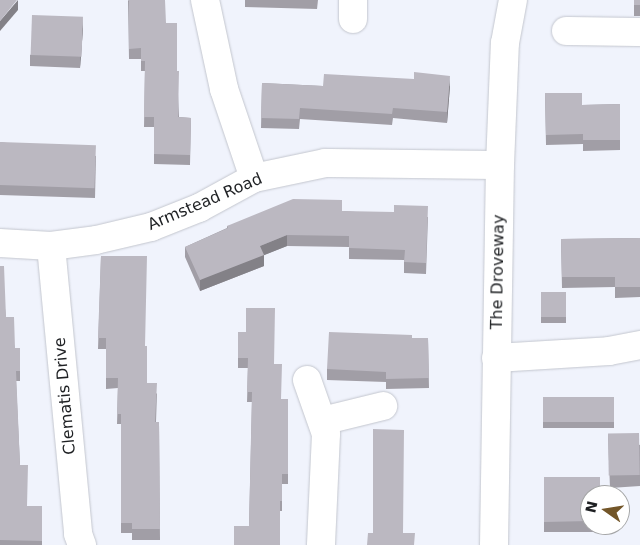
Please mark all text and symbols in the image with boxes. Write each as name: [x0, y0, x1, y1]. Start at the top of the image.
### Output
street label: Armstead Road: [145, 169, 265, 235]
street label: The Droveway: [487, 214, 509, 330]
street label: Clematis Drive: [50, 337, 80, 455]
north arrow: [580, 485, 630, 535]
text: N: [582, 499, 600, 514]

